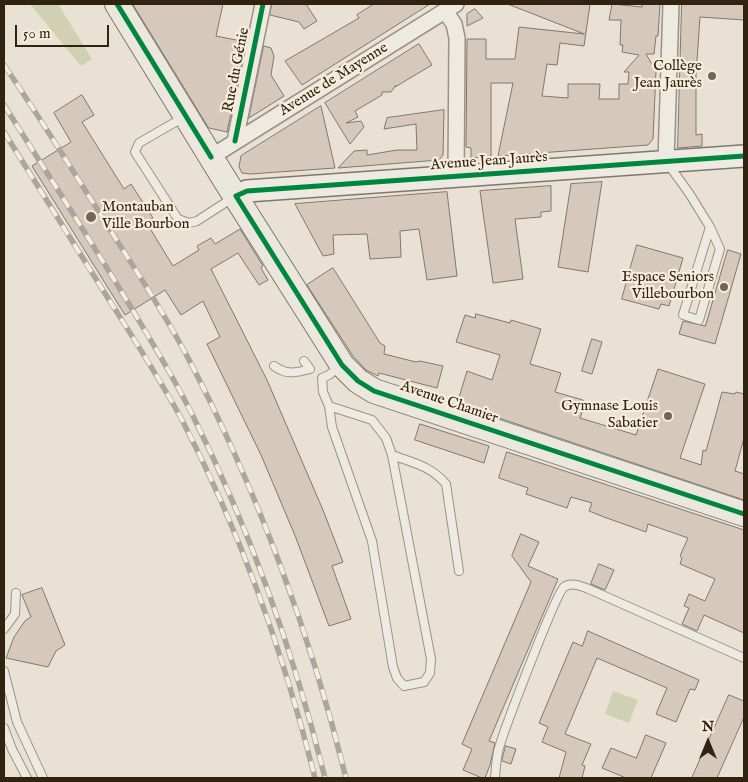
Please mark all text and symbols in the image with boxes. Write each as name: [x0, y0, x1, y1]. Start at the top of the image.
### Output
scale bar: [18, 15, 111, 47]
text: 50 m: [23, 24, 51, 43]
street label: Rue du Génie: [220, 26, 254, 114]
street label: Avenue de Mayenne: [276, 39, 392, 121]
place label: Collège Jean Jaurès: [634, 58, 702, 93]
marker: Collège Jean Jaurès: [706, 70, 718, 82]
street label: Avenue Jean Jaurès: [430, 149, 548, 175]
place label: Montauban Ville Bourbon: [102, 199, 189, 234]
marker: Montauban Ville Bourbon: [84, 210, 98, 224]
place label: Espace Seniors Villebourbon: [622, 269, 714, 304]
marker: Espace Seniors Villebourbon: [718, 281, 730, 293]
street label: Avenue Chamier: [398, 378, 500, 428]
place label: Gymnase Louis Sabatier: [561, 398, 658, 433]
marker: Gymnase Louis Sabatier: [662, 410, 674, 422]
north arrow: [683, 717, 733, 767]
text: N: [702, 718, 714, 736]

